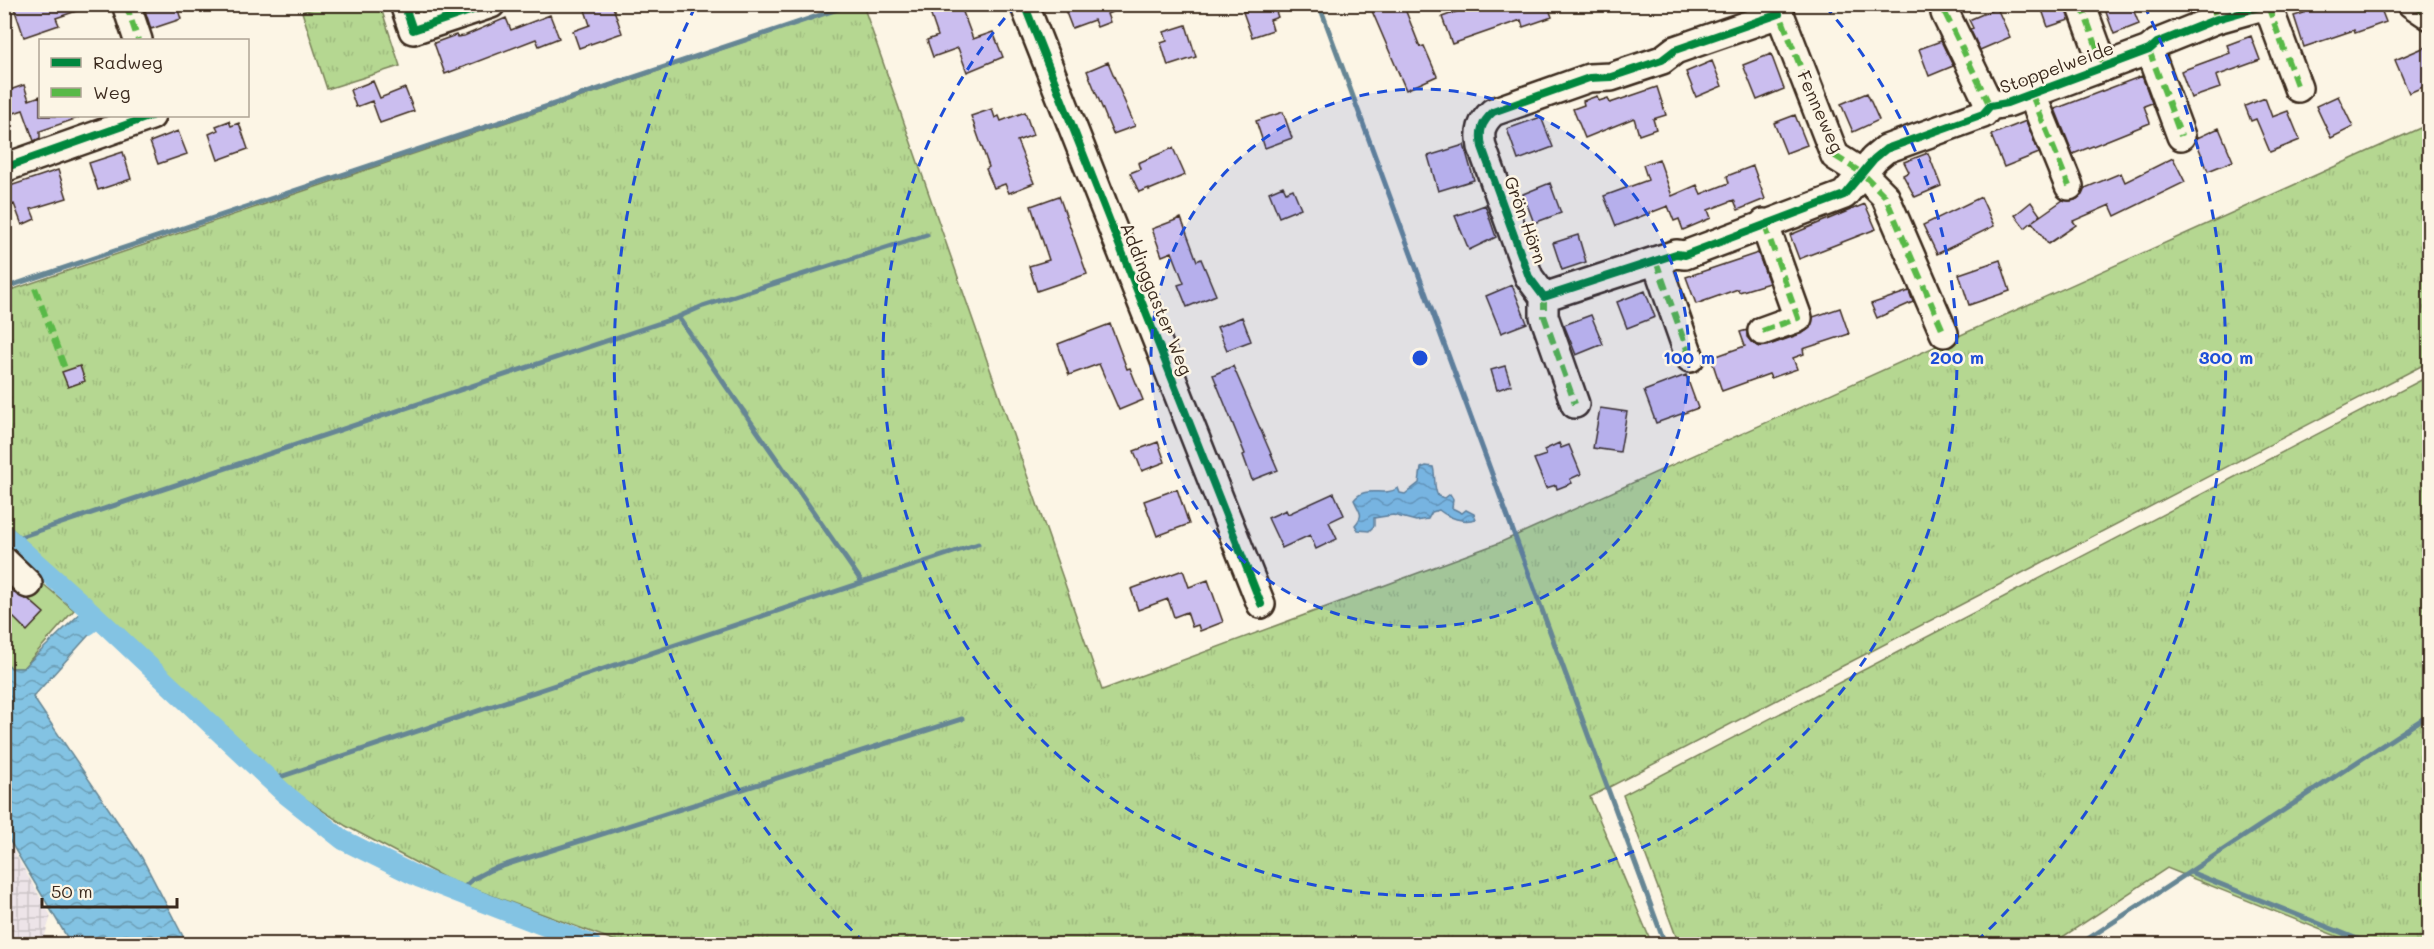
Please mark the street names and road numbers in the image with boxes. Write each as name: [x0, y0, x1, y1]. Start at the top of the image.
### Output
street label: Stoppelweide: [1996, 35, 2117, 99]
street label: Fenneweg: [1792, 67, 1850, 157]
street label: Grön Hörn: [1499, 173, 1553, 267]
street label: Addinggaster Weg: [1115, 219, 1199, 379]

